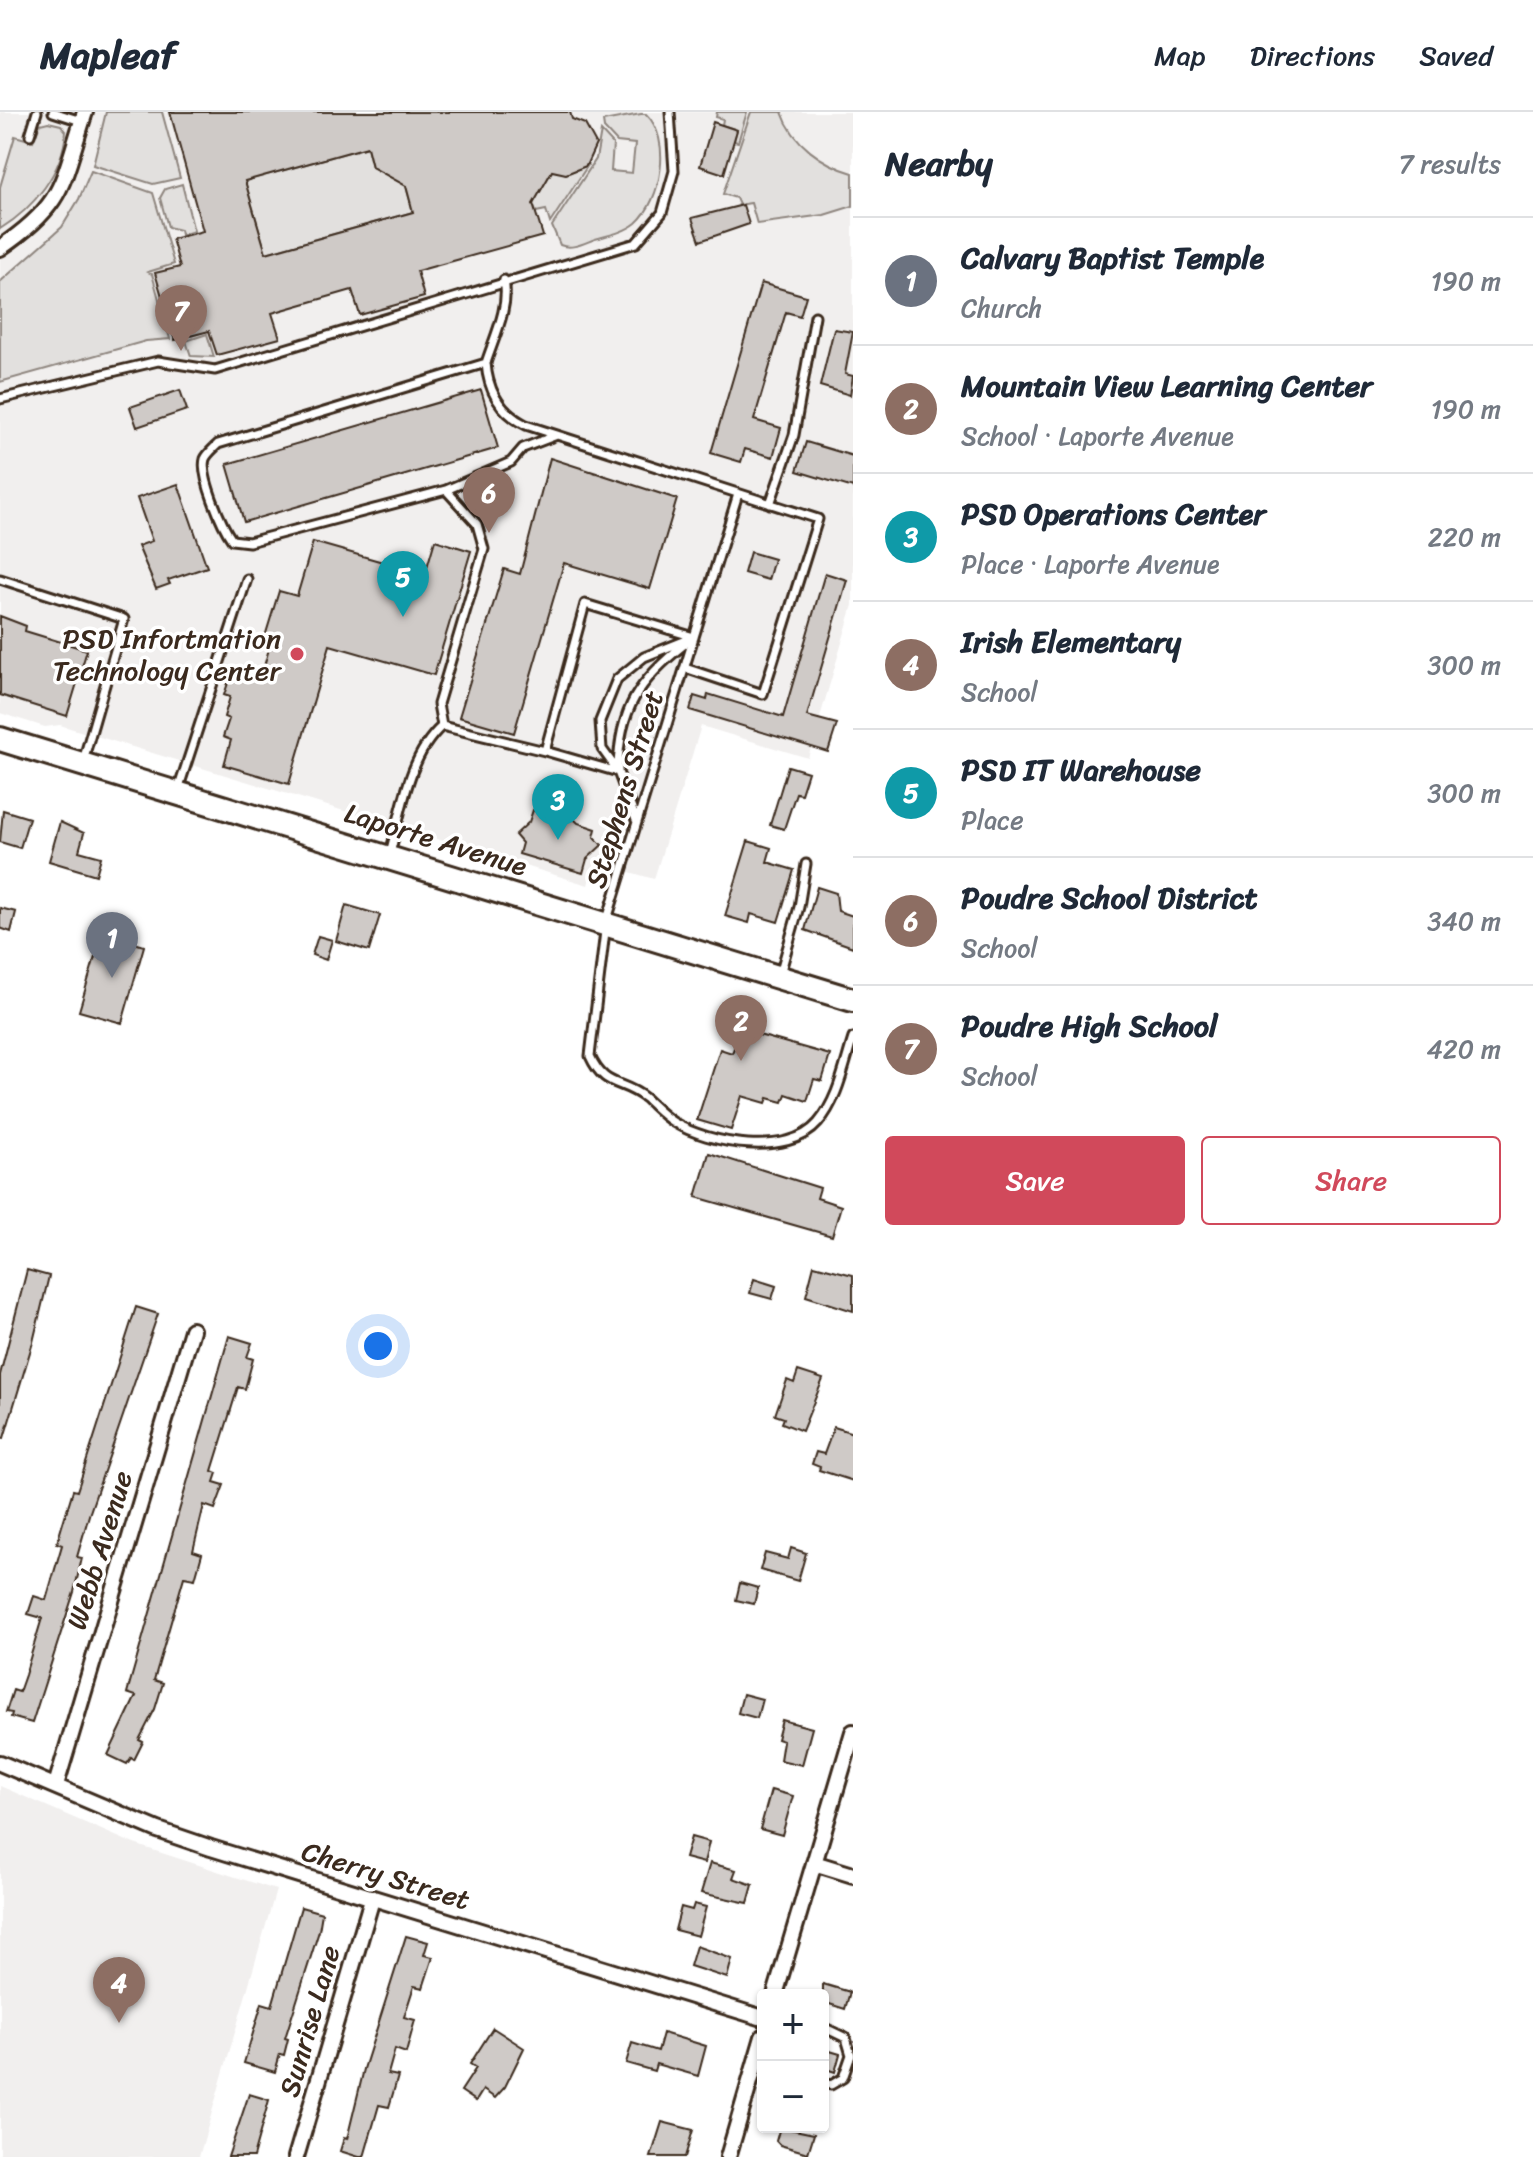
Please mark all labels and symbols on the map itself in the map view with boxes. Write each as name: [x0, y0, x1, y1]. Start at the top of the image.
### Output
pin: 7: [155, 285, 207, 351]
pin: 6: [463, 467, 515, 533]
pin: 5: [377, 551, 429, 617]
place label: PSD Infortmation Technology Center: [53, 614, 283, 695]
marker: PSD Infortmation Technology Center: [288, 645, 306, 663]
street label: Stephens Street: [571, 684, 678, 894]
pin: 3: [532, 774, 584, 840]
street label: Laporte Avenue: [338, 788, 533, 891]
pin: 1: [86, 912, 138, 978]
pin: 2: [715, 995, 767, 1061]
your location: [358, 1326, 398, 1366]
street label: Webb Avenue: [52, 1465, 147, 1636]
street label: Cherry Street: [296, 1827, 476, 1924]
street label: Sunrise Lane: [264, 1940, 354, 2103]
pin: 4: [93, 1957, 145, 2023]

